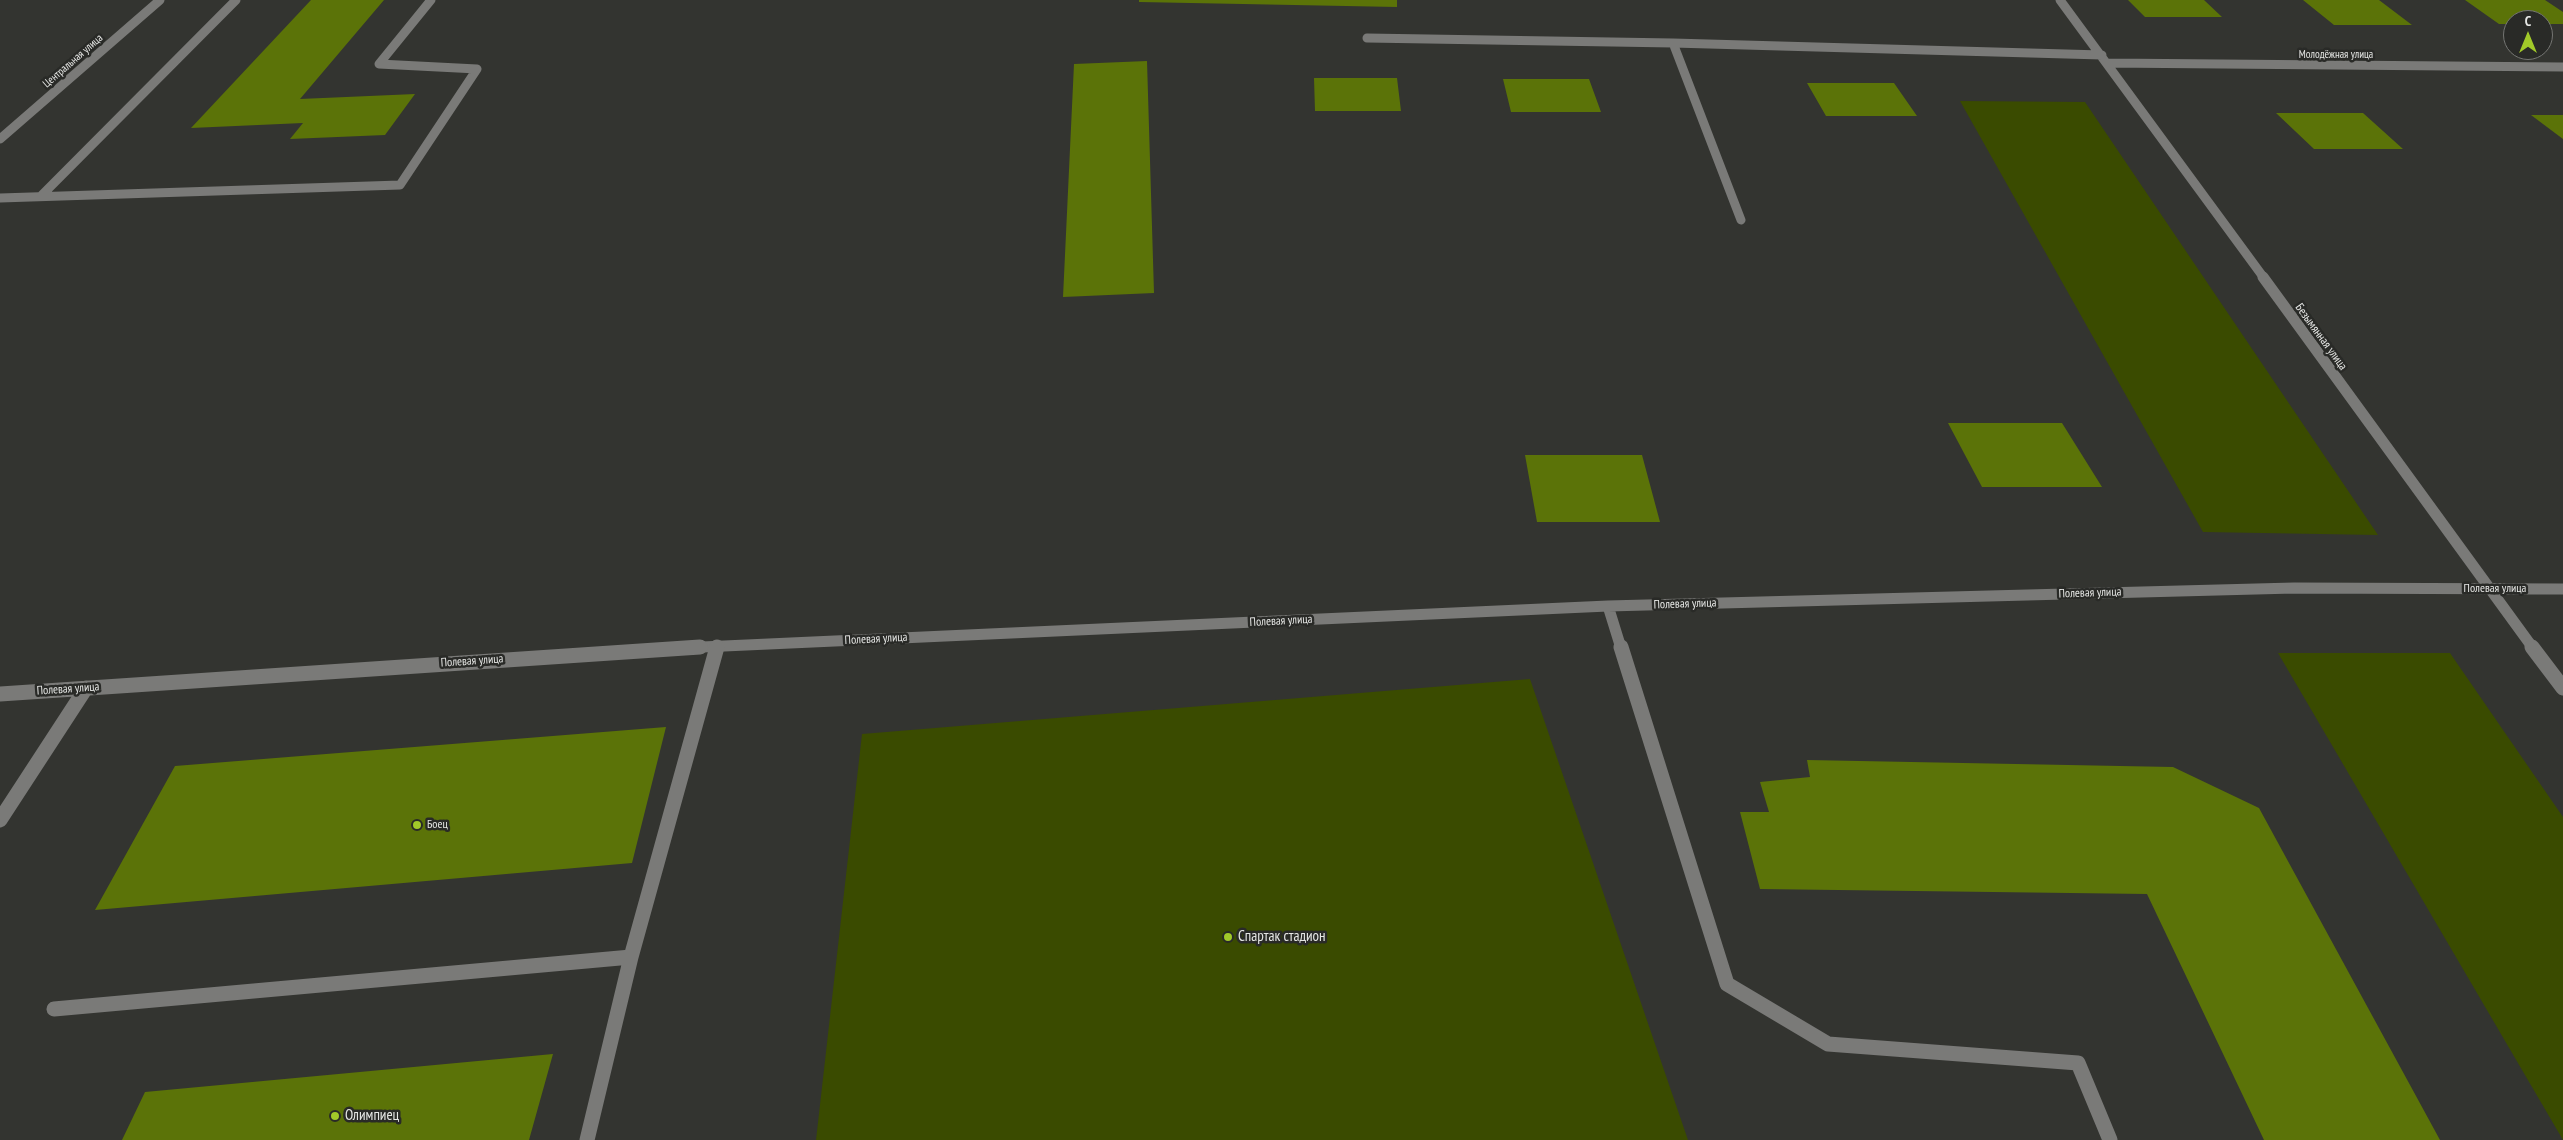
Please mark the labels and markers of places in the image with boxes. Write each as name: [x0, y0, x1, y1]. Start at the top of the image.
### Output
place label: Боец: [427, 818, 448, 832]
marker: Боец: [411, 819, 423, 831]
place label: Спартак стадион: [1238, 928, 1326, 946]
marker: Спартак стадион: [1222, 931, 1234, 943]
place label: Олимпиец: [345, 1107, 399, 1125]
marker: Олимпиец: [329, 1110, 341, 1122]

